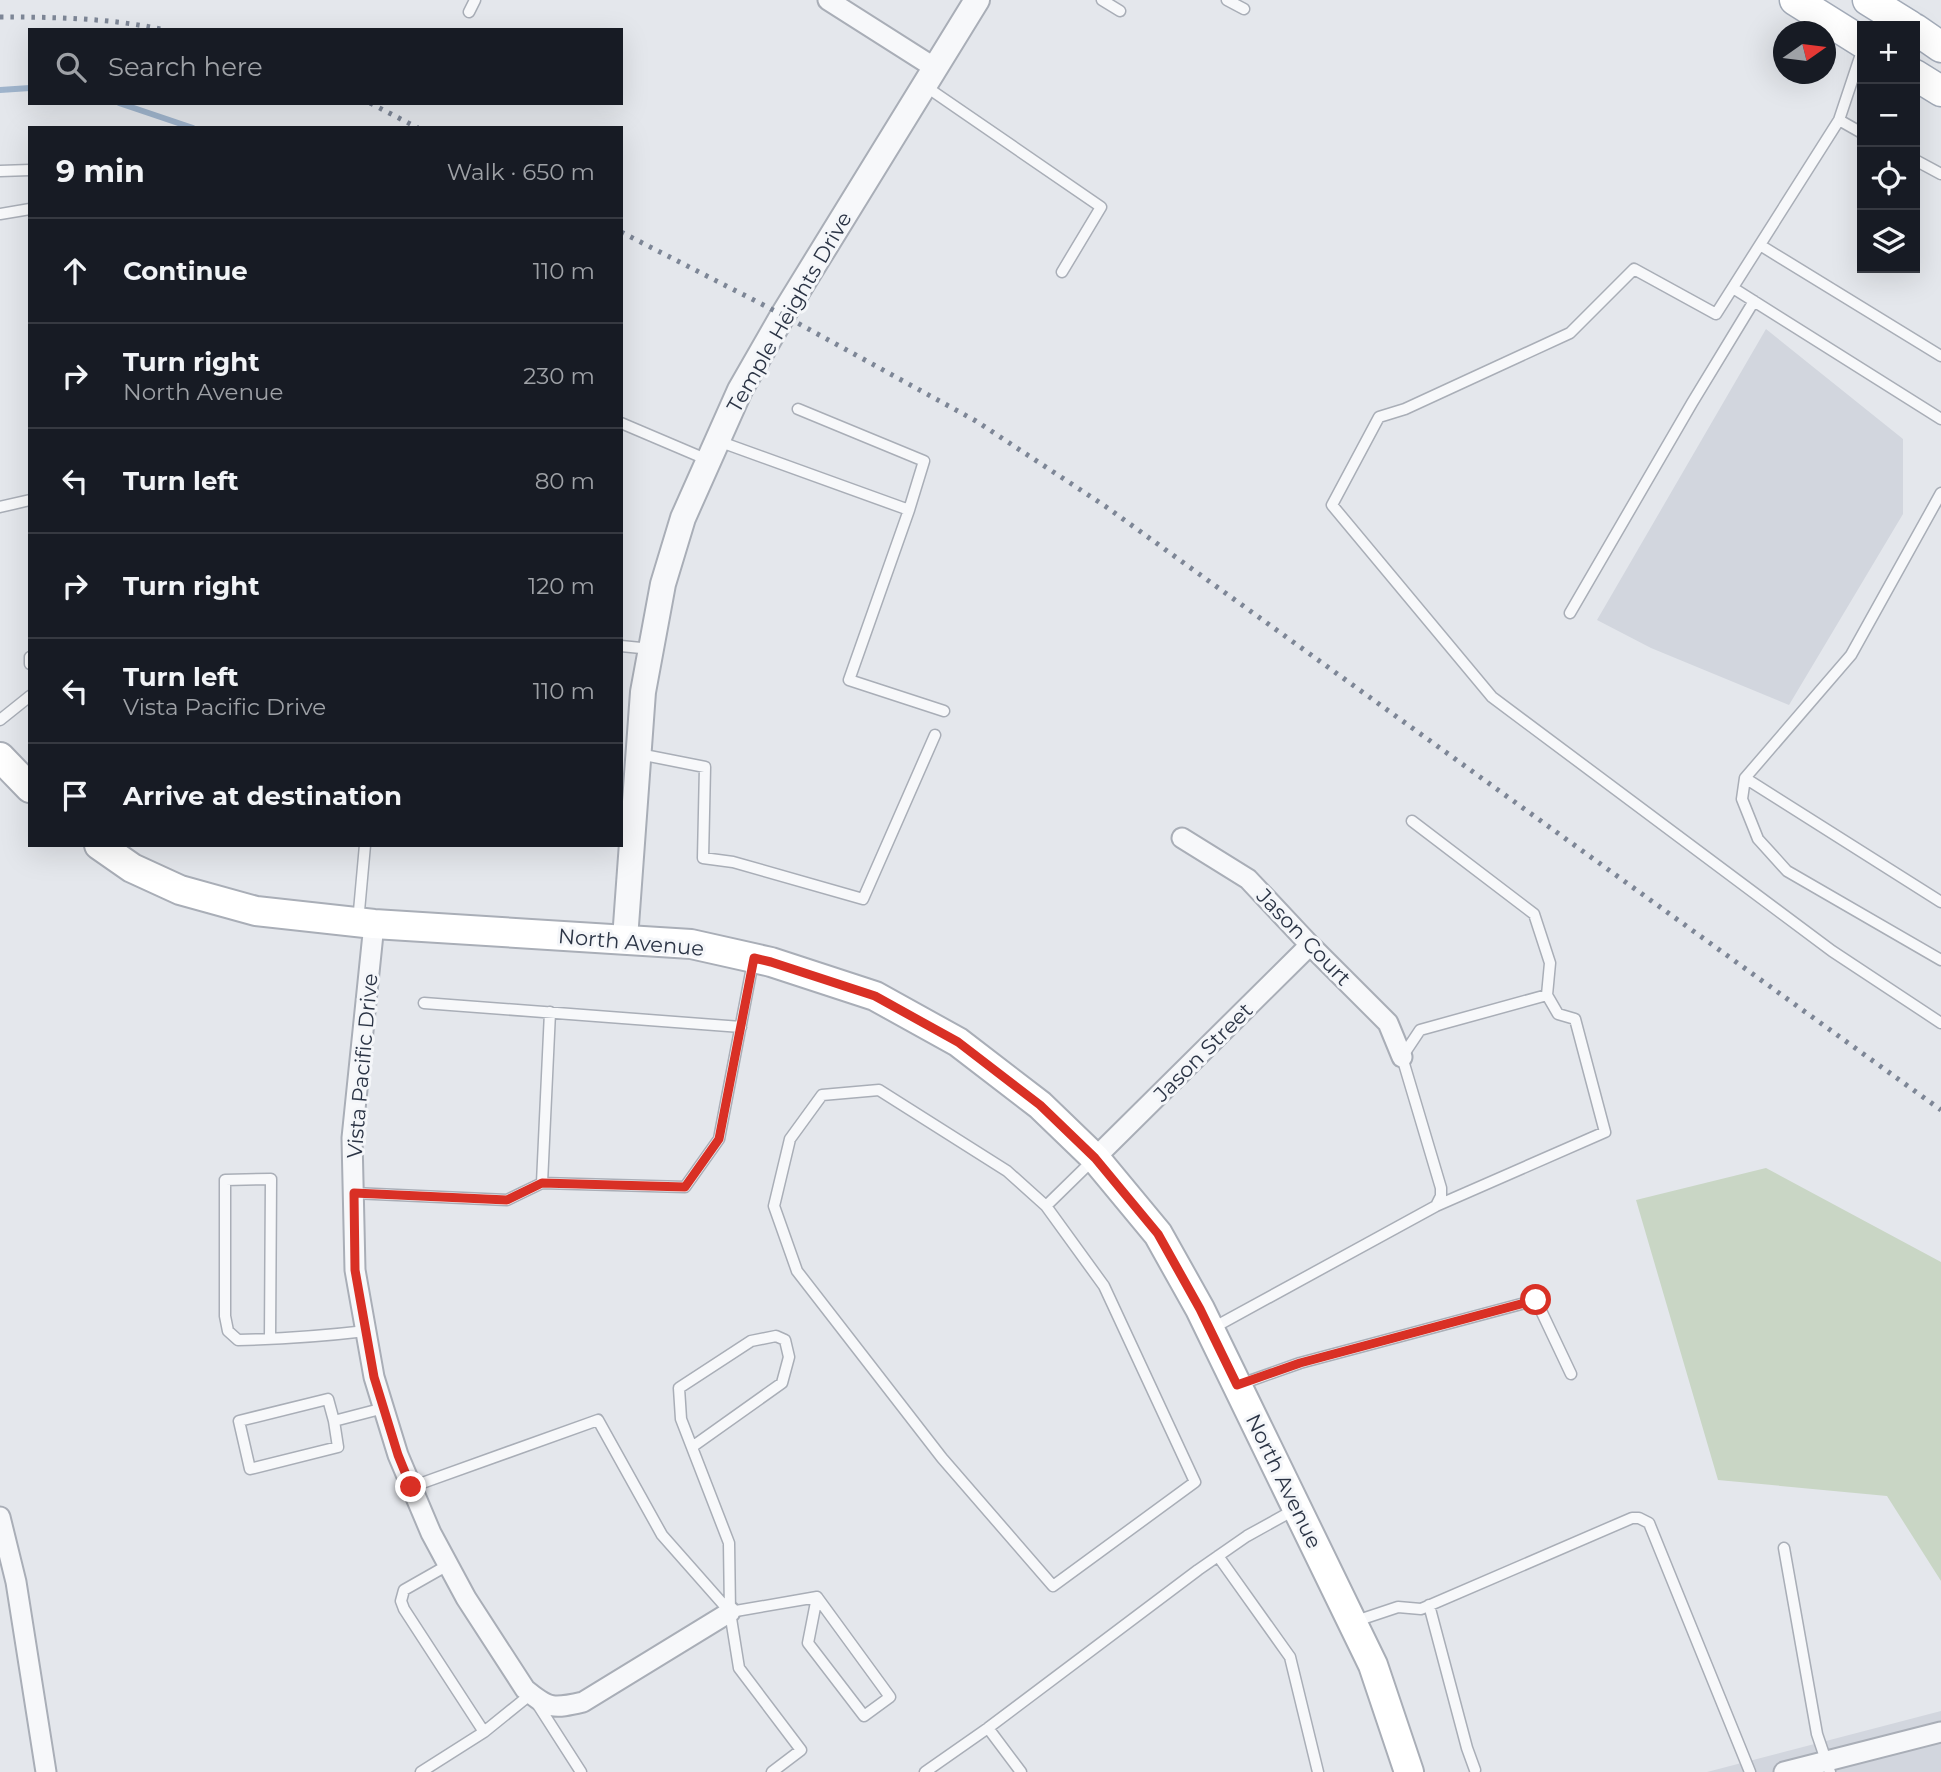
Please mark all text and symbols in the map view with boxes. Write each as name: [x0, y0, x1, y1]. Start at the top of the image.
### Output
north arrow: [1773, 21, 1836, 84]
map controls: [1857, 21, 1920, 273]
button: +: [1857, 21, 1920, 84]
search box: [28, 28, 623, 105]
icon: search: [52, 48, 90, 86]
text: Search here: [108, 51, 263, 83]
button: −: [1857, 84, 1920, 147]
button: locate: [1857, 147, 1920, 210]
text: 9 min: [56, 153, 145, 190]
text: Walk · 650 m: [447, 158, 595, 186]
street label: Temple Heights Drive: [721, 207, 857, 417]
button: layers: [1857, 210, 1920, 273]
icon: ahead: [56, 252, 94, 290]
text: Continue: [123, 255, 248, 287]
text: 110 m: [533, 257, 595, 285]
text: Turn right: [123, 346, 259, 378]
icon: right: [56, 357, 94, 395]
text: 230 m: [523, 362, 595, 390]
text: North Avenue: [123, 378, 283, 406]
icon: left: [56, 462, 94, 500]
text: Turn left: [123, 465, 239, 497]
text: 80 m: [535, 467, 595, 495]
icon: right: [56, 567, 94, 605]
text: Turn right: [123, 570, 259, 602]
text: 120 m: [528, 572, 595, 600]
text: Turn left: [123, 661, 239, 693]
icon: left: [56, 672, 94, 710]
text: 110 m: [533, 677, 595, 705]
text: Vista Pacific Drive: [123, 693, 326, 721]
icon: arrive: [56, 777, 94, 815]
text: Arrive at destination: [123, 780, 402, 812]
street label: Jason Court: [1251, 883, 1356, 991]
street label: North Avenue: [557, 923, 705, 961]
street label: Vista Pacific Drive: [341, 972, 383, 1160]
street label: Jason Street: [1148, 997, 1258, 1107]
route start: [1520, 1284, 1551, 1315]
street label: North Avenue: [1241, 1410, 1327, 1552]
route end: [395, 1471, 426, 1502]

